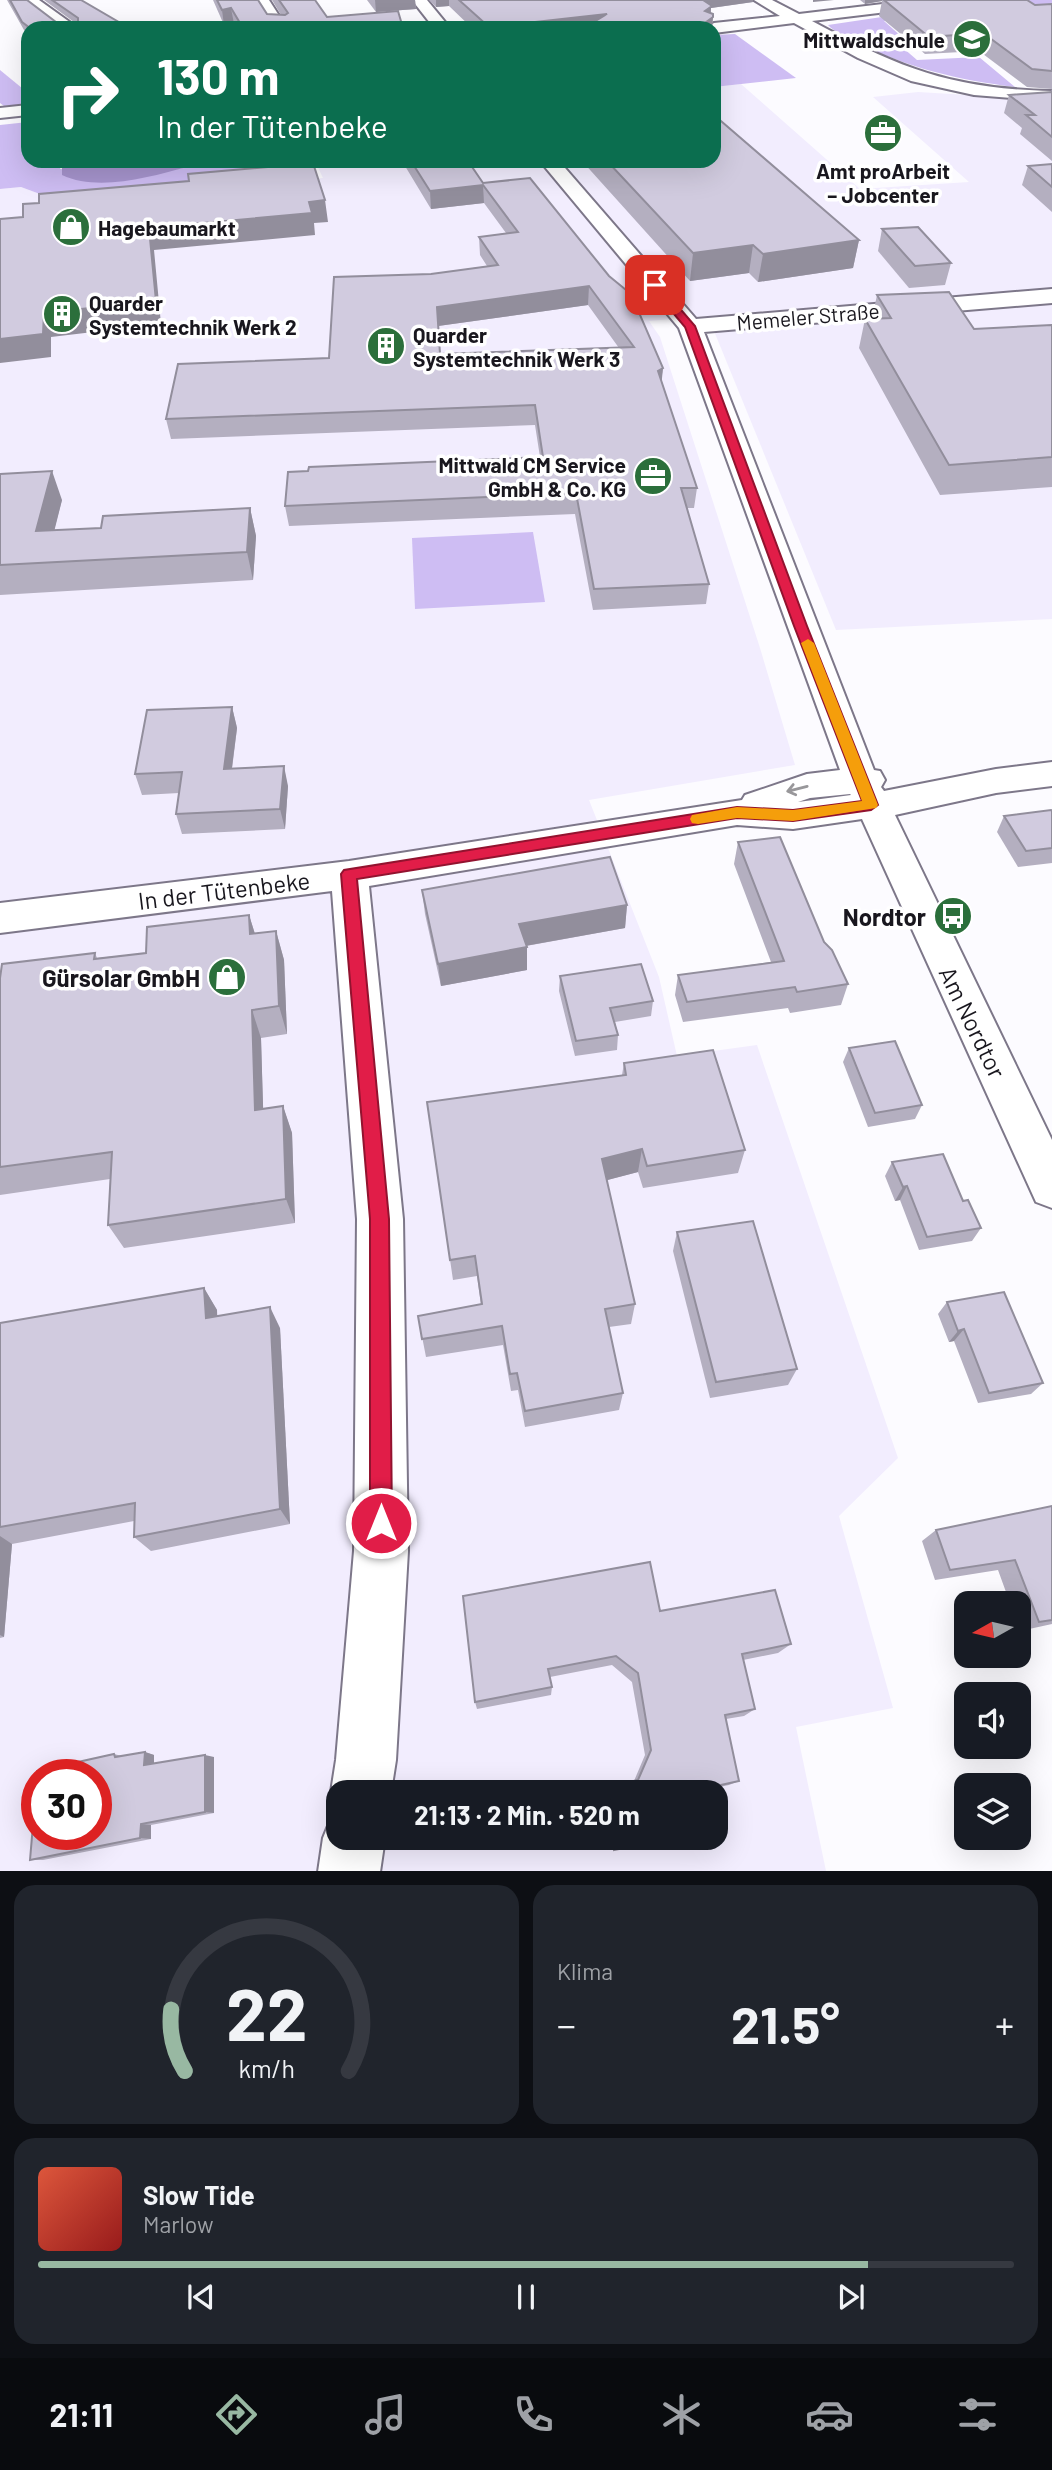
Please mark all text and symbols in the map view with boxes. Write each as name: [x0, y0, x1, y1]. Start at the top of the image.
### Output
school or university icon: Mittwaldschule: [951, 18, 993, 60]
place label: Mittwaldschule: [803, 27, 945, 52]
text: 130 m: [157, 46, 279, 105]
icon: right: [42, 49, 133, 140]
text: In der Tütenbeke: [157, 106, 388, 144]
office icon: Amt proArbeit – Jobcenter: [862, 112, 904, 154]
place label: Amt proArbeit – Jobcenter: [816, 158, 950, 207]
shop icon: Hagebaumarkt: [50, 206, 92, 248]
place label: Hagebaumarkt: [98, 215, 236, 240]
pin: [625, 255, 685, 315]
icon: arrive: [636, 266, 674, 304]
place label: Quarder Systemtechnik Werk 2: [89, 290, 297, 339]
building icon: Quarder Systemtechnik Werk 2: [41, 293, 83, 335]
street label: Memeler Straße: [735, 297, 881, 335]
place label: Quarder Systemtechnik Werk 3: [413, 322, 620, 371]
building icon: Quarder Systemtechnik Werk 3: [365, 325, 407, 367]
place label: Mittwald CM Service GmbH & Co. KG: [438, 452, 626, 501]
office icon: Mittwald CM Service GmbH & Co. KG: [632, 455, 674, 497]
one-way arrow: [786, 783, 809, 796]
street label: In der Tütenbeke: [136, 865, 312, 915]
bus stop icon: Nordtor: [932, 895, 974, 937]
place label: Nordtor: [843, 902, 926, 931]
shop icon: Gürsolar GmbH: [206, 956, 248, 998]
street label: Am Nordtor: [934, 962, 1013, 1083]
place label: Gürsolar GmbH: [42, 963, 200, 992]
position arrow: [344, 1486, 418, 1560]
north arrow: [954, 1591, 1031, 1668]
map controls: [954, 1591, 1031, 1850]
button: sound: [954, 1682, 1031, 1759]
speed limit sign: 30: [21, 1759, 112, 1850]
button: layers: [954, 1773, 1031, 1850]
text: 21:13 · 2 Min. · 520 m: [414, 1799, 640, 1830]
text: Klima: [557, 1957, 613, 1985]
text: 22: [226, 1968, 307, 2056]
text: 21.5°: [731, 1992, 840, 2054]
text: −: [557, 2001, 576, 2047]
text: +: [995, 2001, 1014, 2047]
text: km/h: [238, 2052, 295, 2082]
text: Slow Tide: [143, 2179, 255, 2210]
text: Marlow: [143, 2210, 214, 2238]
icon: previous: [182, 2278, 220, 2316]
icon: pause: [507, 2278, 545, 2316]
icon: next: [832, 2278, 870, 2316]
icon: directions: [212, 2390, 261, 2439]
icon: music: [361, 2390, 410, 2439]
icon: phone: [509, 2390, 558, 2439]
icon: climate: [657, 2390, 706, 2439]
icon: car: [805, 2390, 854, 2439]
icon: filters: [953, 2390, 1002, 2439]
text: 21:11: [50, 2395, 113, 2433]

